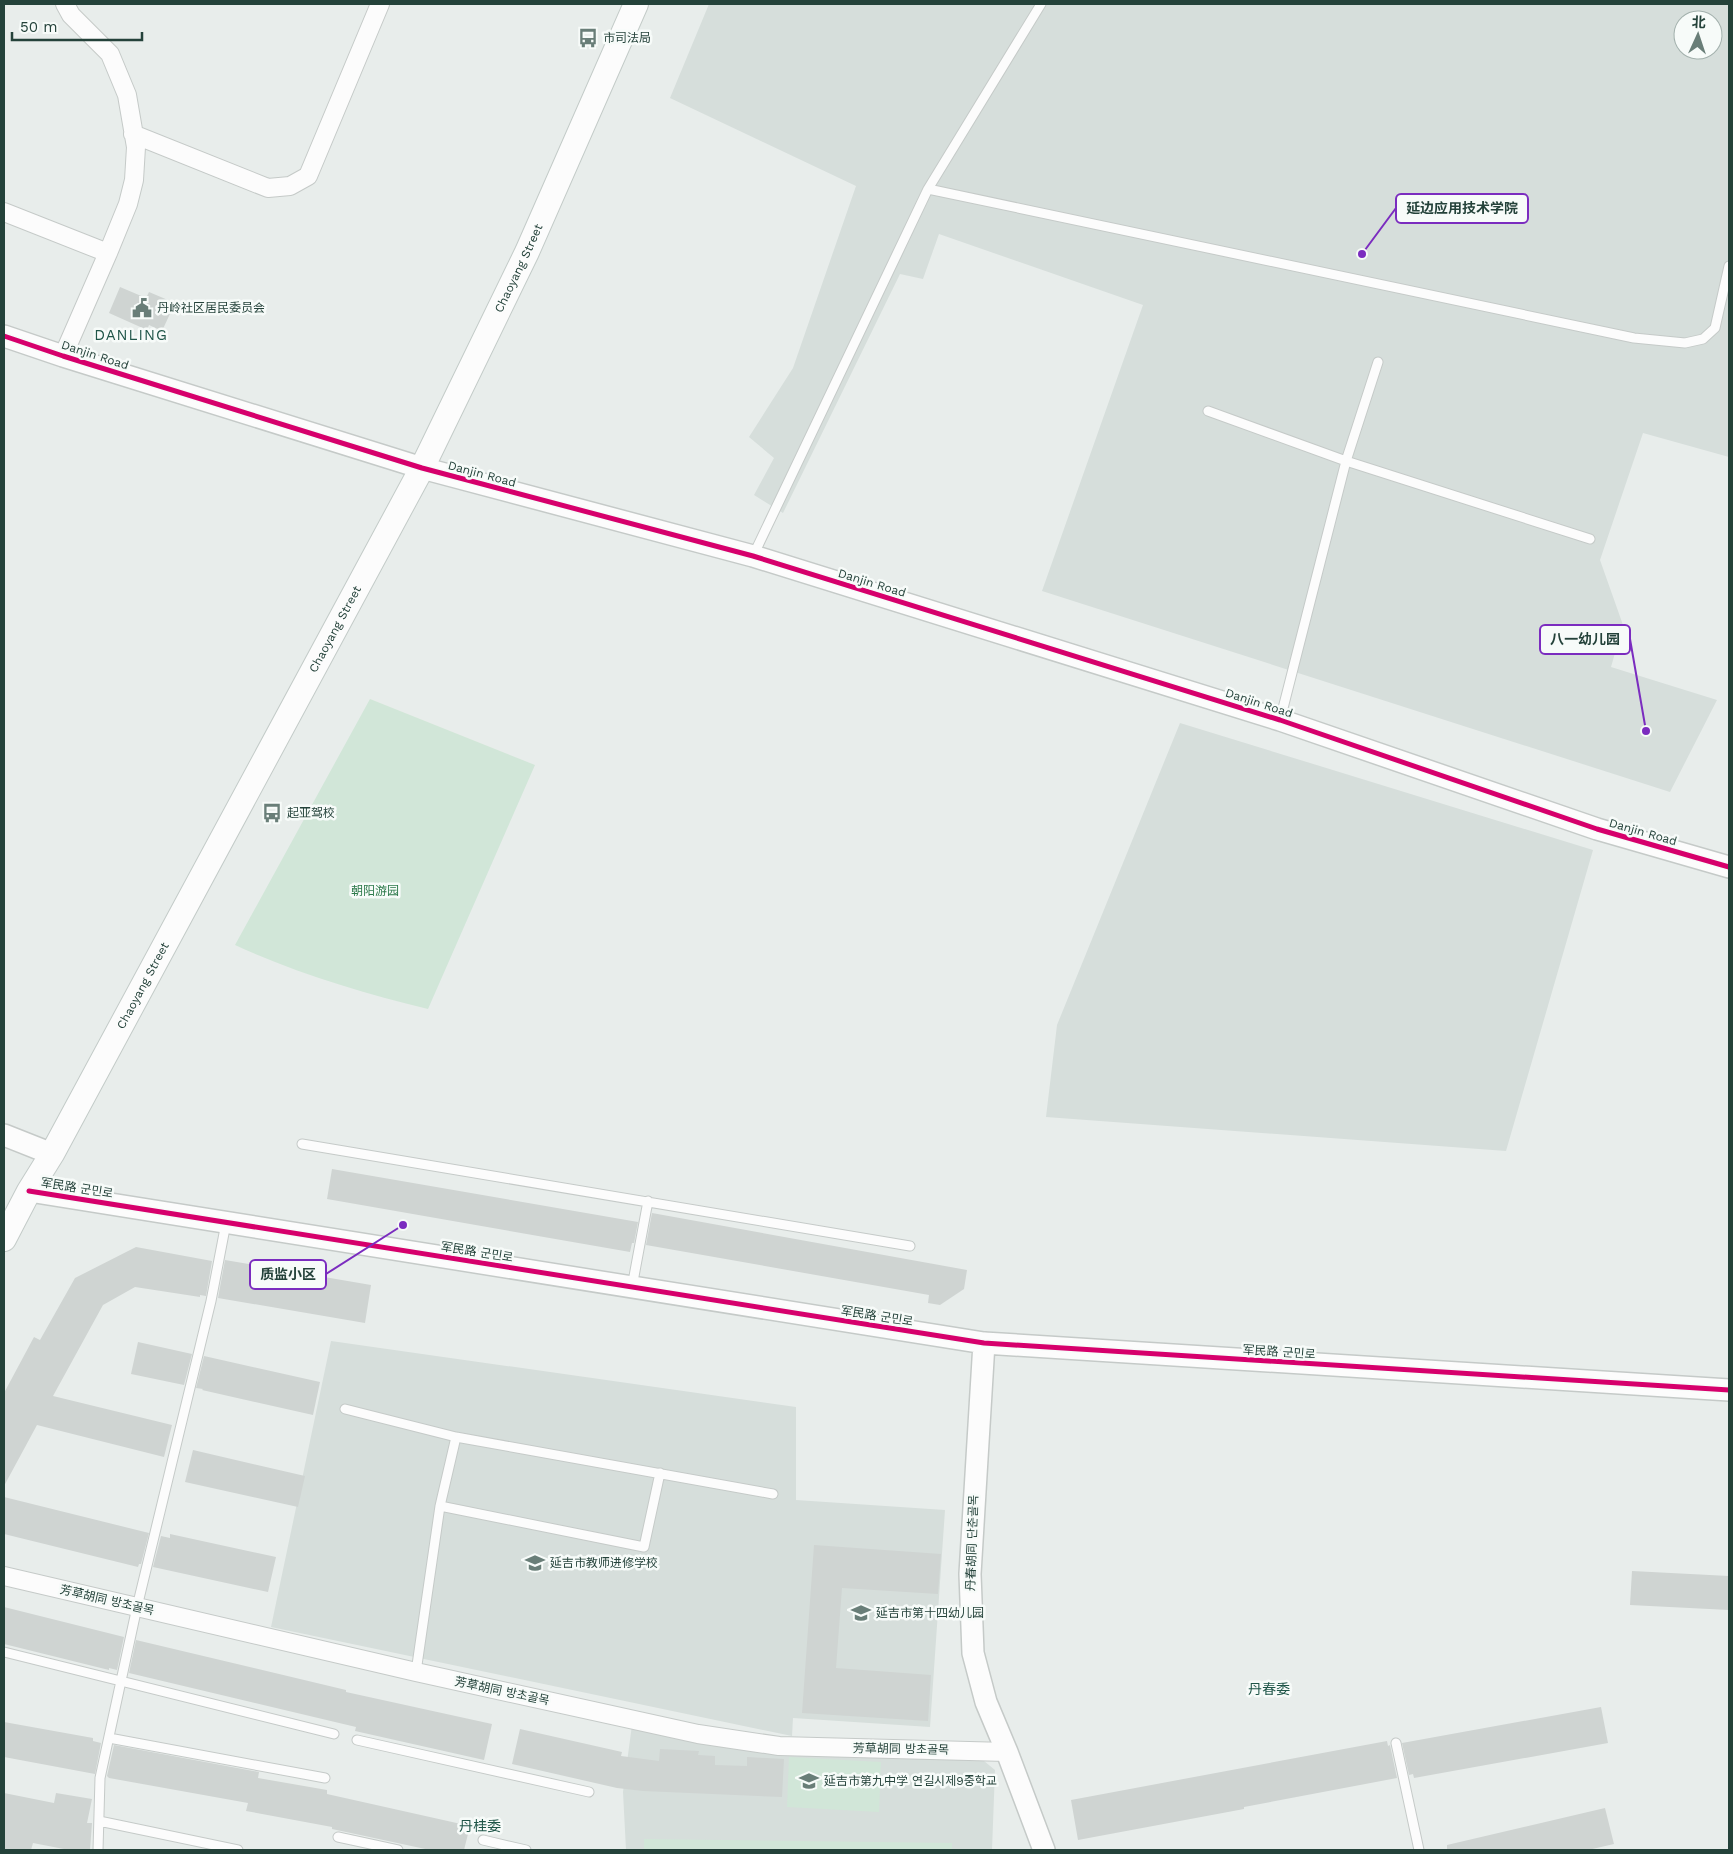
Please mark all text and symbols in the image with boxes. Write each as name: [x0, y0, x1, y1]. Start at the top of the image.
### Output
scale bar: [12, 10, 142, 42]
north arrow: [1673, 10, 1723, 60]
text: 北: [1691, 14, 1706, 30]
text: 50 m: [20, 18, 57, 36]
bus stop icon: 市司法局: [577, 27, 599, 49]
place label: 市司法局: [603, 31, 651, 45]
callout: 延边应用技术学院: [1396, 194, 1528, 223]
text: 延边应用技术学院: [1406, 200, 1518, 216]
street label: Chaoyang Street: [492, 222, 545, 315]
public building icon: 丹岭社区居民委员会: [131, 297, 153, 319]
place label: 丹岭社区居民委员会: [157, 301, 265, 315]
district label: DANLING: [94, 326, 168, 344]
street label: Danjin Road: [60, 338, 130, 372]
street label: Danjin Road: [446, 458, 518, 490]
street label: Danjin Road: [836, 566, 908, 600]
street label: Chaoyang Street: [306, 583, 364, 675]
callout: 八一幼儿园: [1540, 625, 1630, 654]
text: 八一幼儿园: [1550, 631, 1620, 647]
street label: Danjin Road: [1224, 686, 1294, 720]
bus stop icon: 起亚驾校: [261, 802, 283, 824]
place label: 起亚驾校: [287, 806, 335, 820]
street label: Danjin Road: [1607, 816, 1679, 848]
park label: 朝阳游园: [351, 884, 399, 898]
street label: Chaoyang Street: [114, 940, 172, 1031]
street label: 军民路 군민로: [40, 1175, 114, 1201]
street label: 军民路 군민로: [440, 1239, 514, 1265]
callout: 质监小区: [250, 1260, 326, 1289]
text: 质监小区: [260, 1266, 316, 1282]
street label: 军民路 군민로: [840, 1303, 914, 1329]
street label: 军民路 군민로: [1242, 1342, 1316, 1362]
street label: 丹春胡同 단춘골목: [963, 1495, 981, 1591]
school or university icon: 延吉市教师进修学校: [524, 1552, 546, 1574]
place label: 延吉市教师进修学校: [550, 1556, 658, 1570]
street label: 芳草胡同 방초골목: [59, 1582, 155, 1618]
school or university icon: 延吉市第十四幼儿园: [850, 1602, 872, 1624]
place label: 延吉市第十四幼儿园: [876, 1606, 984, 1620]
street label: 芳草胡同 방초골목: [453, 1674, 551, 1708]
district label: 丹春委: [1248, 1681, 1290, 1697]
street label: 芳草胡同 방초골목: [853, 1741, 949, 1757]
school or university icon: 延吉市第九中学 연길시제9중학교: [798, 1770, 820, 1792]
place label: 延吉市第九中学 연길시제9중학교: [824, 1774, 997, 1788]
district label: 丹桂委: [459, 1818, 501, 1834]

